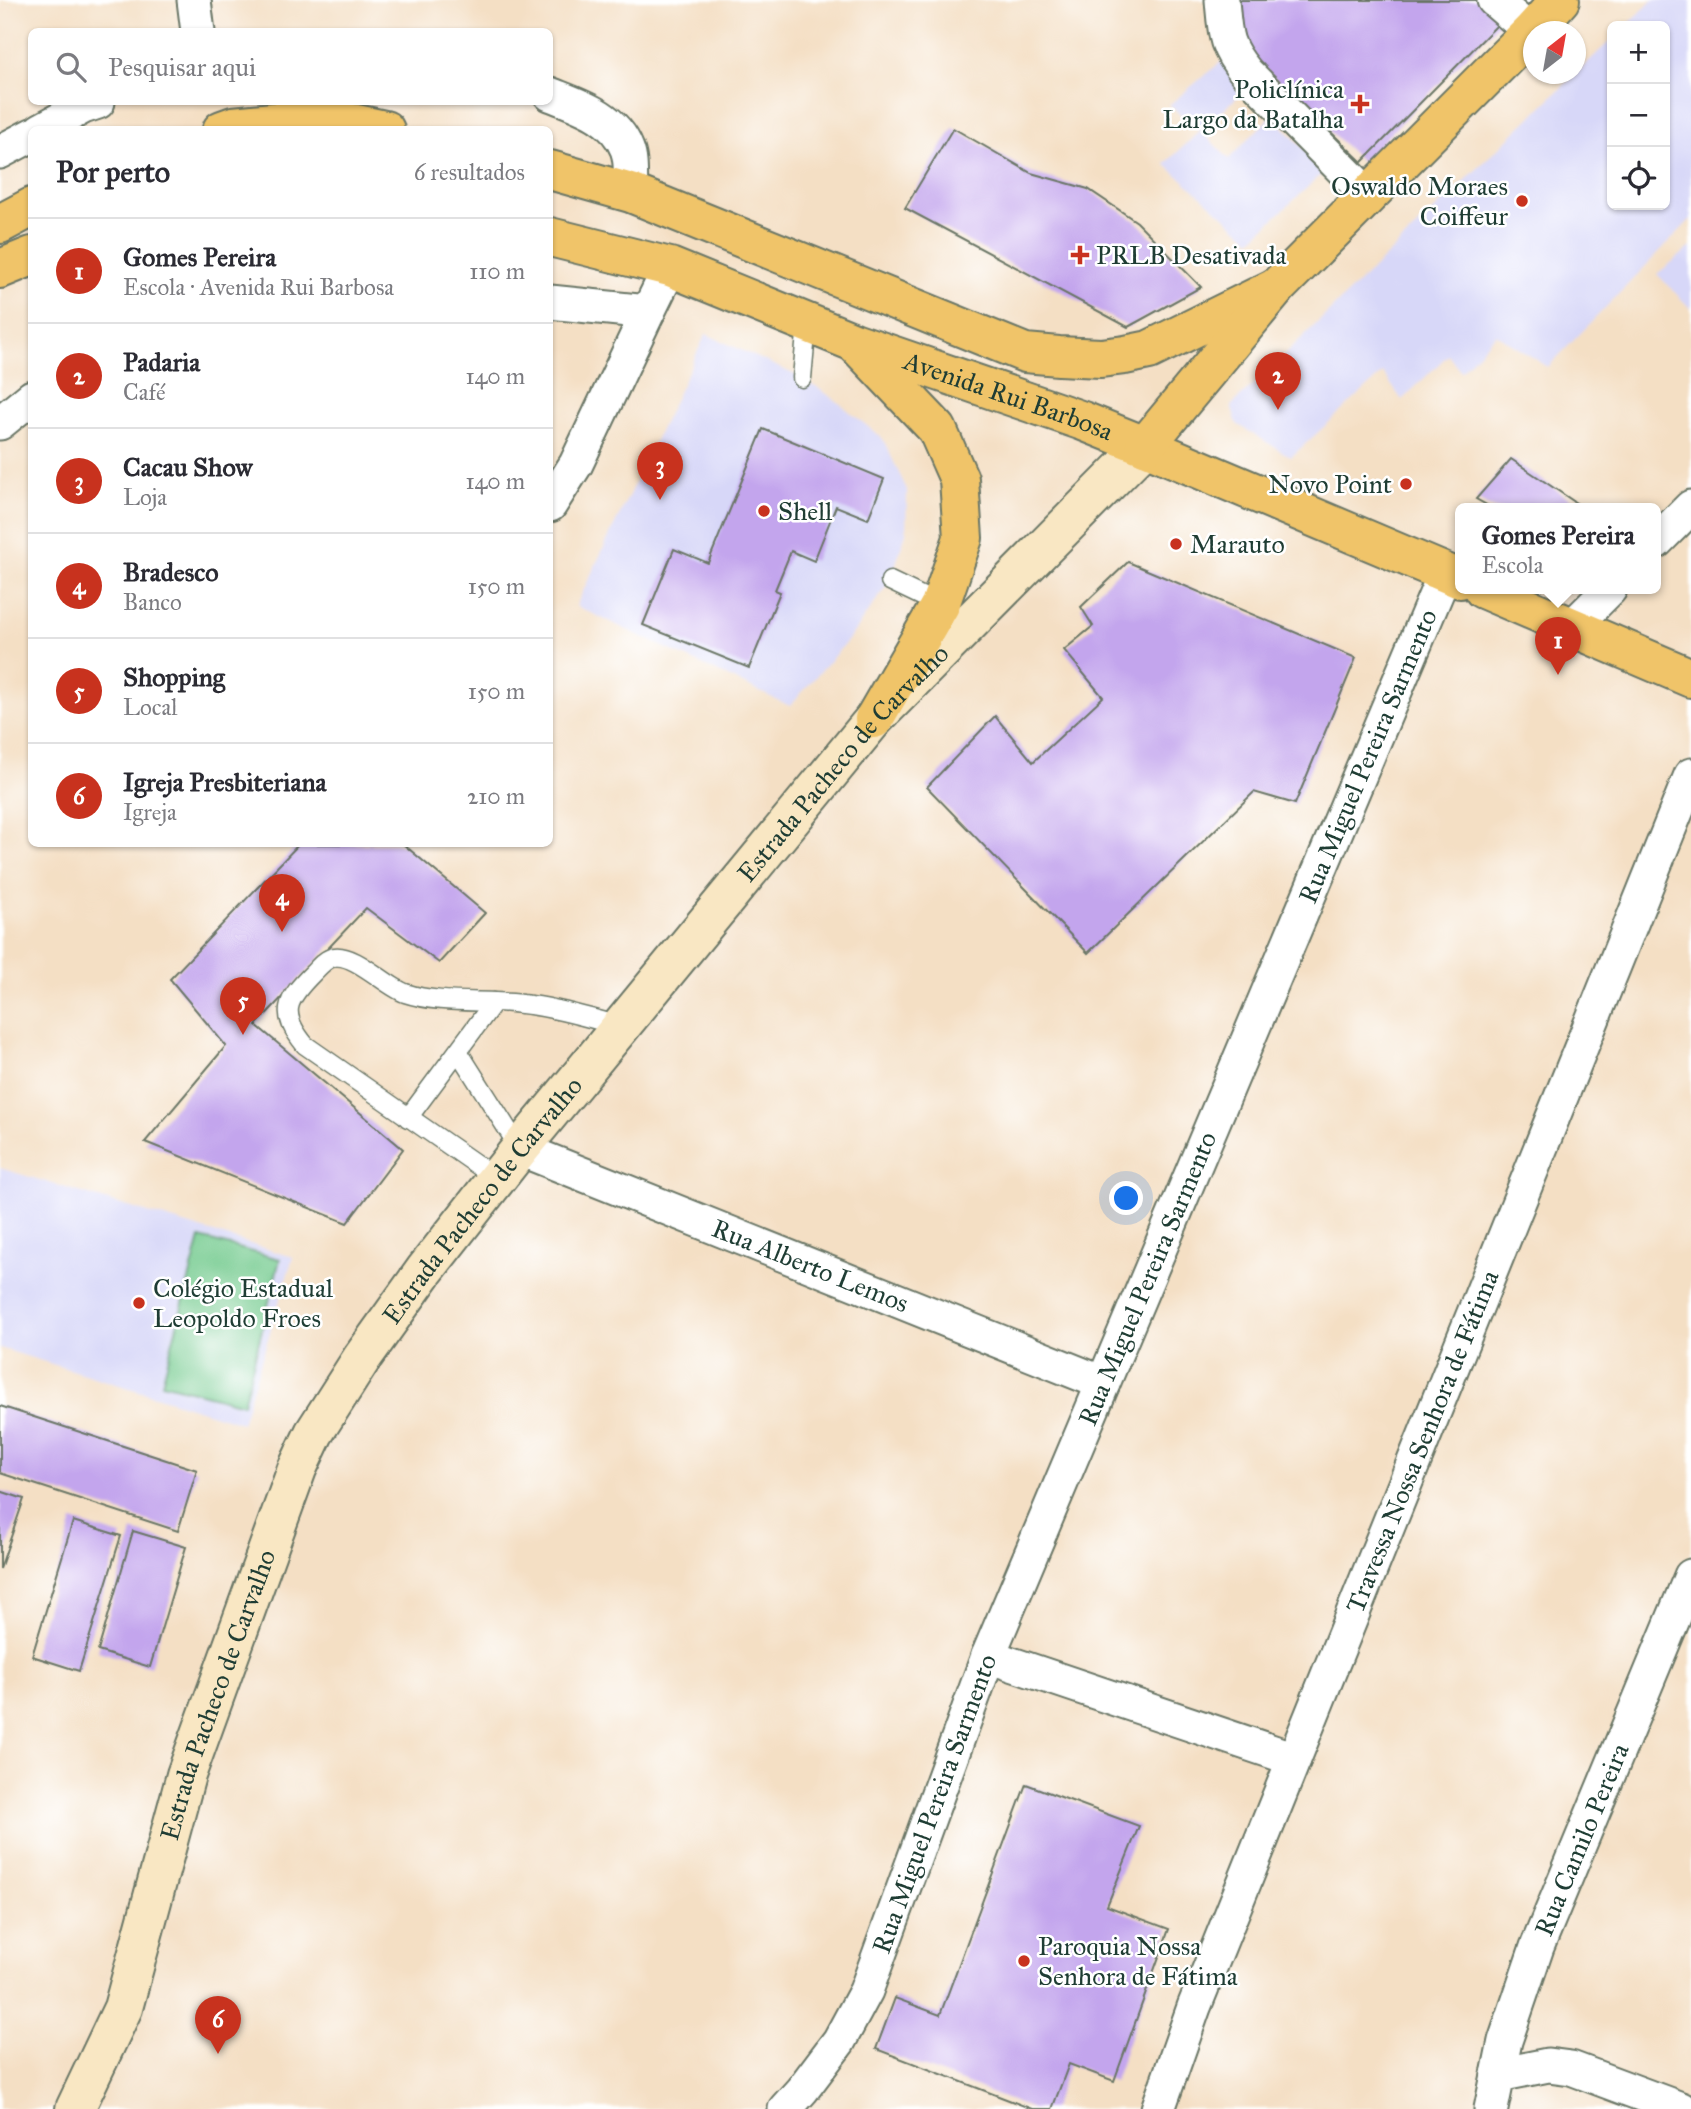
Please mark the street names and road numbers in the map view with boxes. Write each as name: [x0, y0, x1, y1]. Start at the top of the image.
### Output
street label: Avenida Rui Barbosa: [899, 344, 1118, 447]
street label: Rua Miguel Pereira Sarmento: [1292, 604, 1444, 908]
street label: Estrada Pacheco de Carvalho: [730, 637, 955, 889]
street label: Estrada Pacheco de Carvalho: [376, 1070, 589, 1330]
street label: Rua Miguel Pereira Sarmento: [1071, 1127, 1223, 1430]
street label: Rua Alberto Lemos: [707, 1212, 913, 1319]
street label: Travessa Nossa Senhora de Fátima: [1339, 1265, 1506, 1617]
street label: Estrada Pacheco de Carvalho: [153, 1545, 282, 1844]
street label: Rua Miguel Pereira Sarmento: [865, 1650, 1003, 1958]
street label: Rua Camilo Pereira: [1527, 1739, 1636, 1941]

